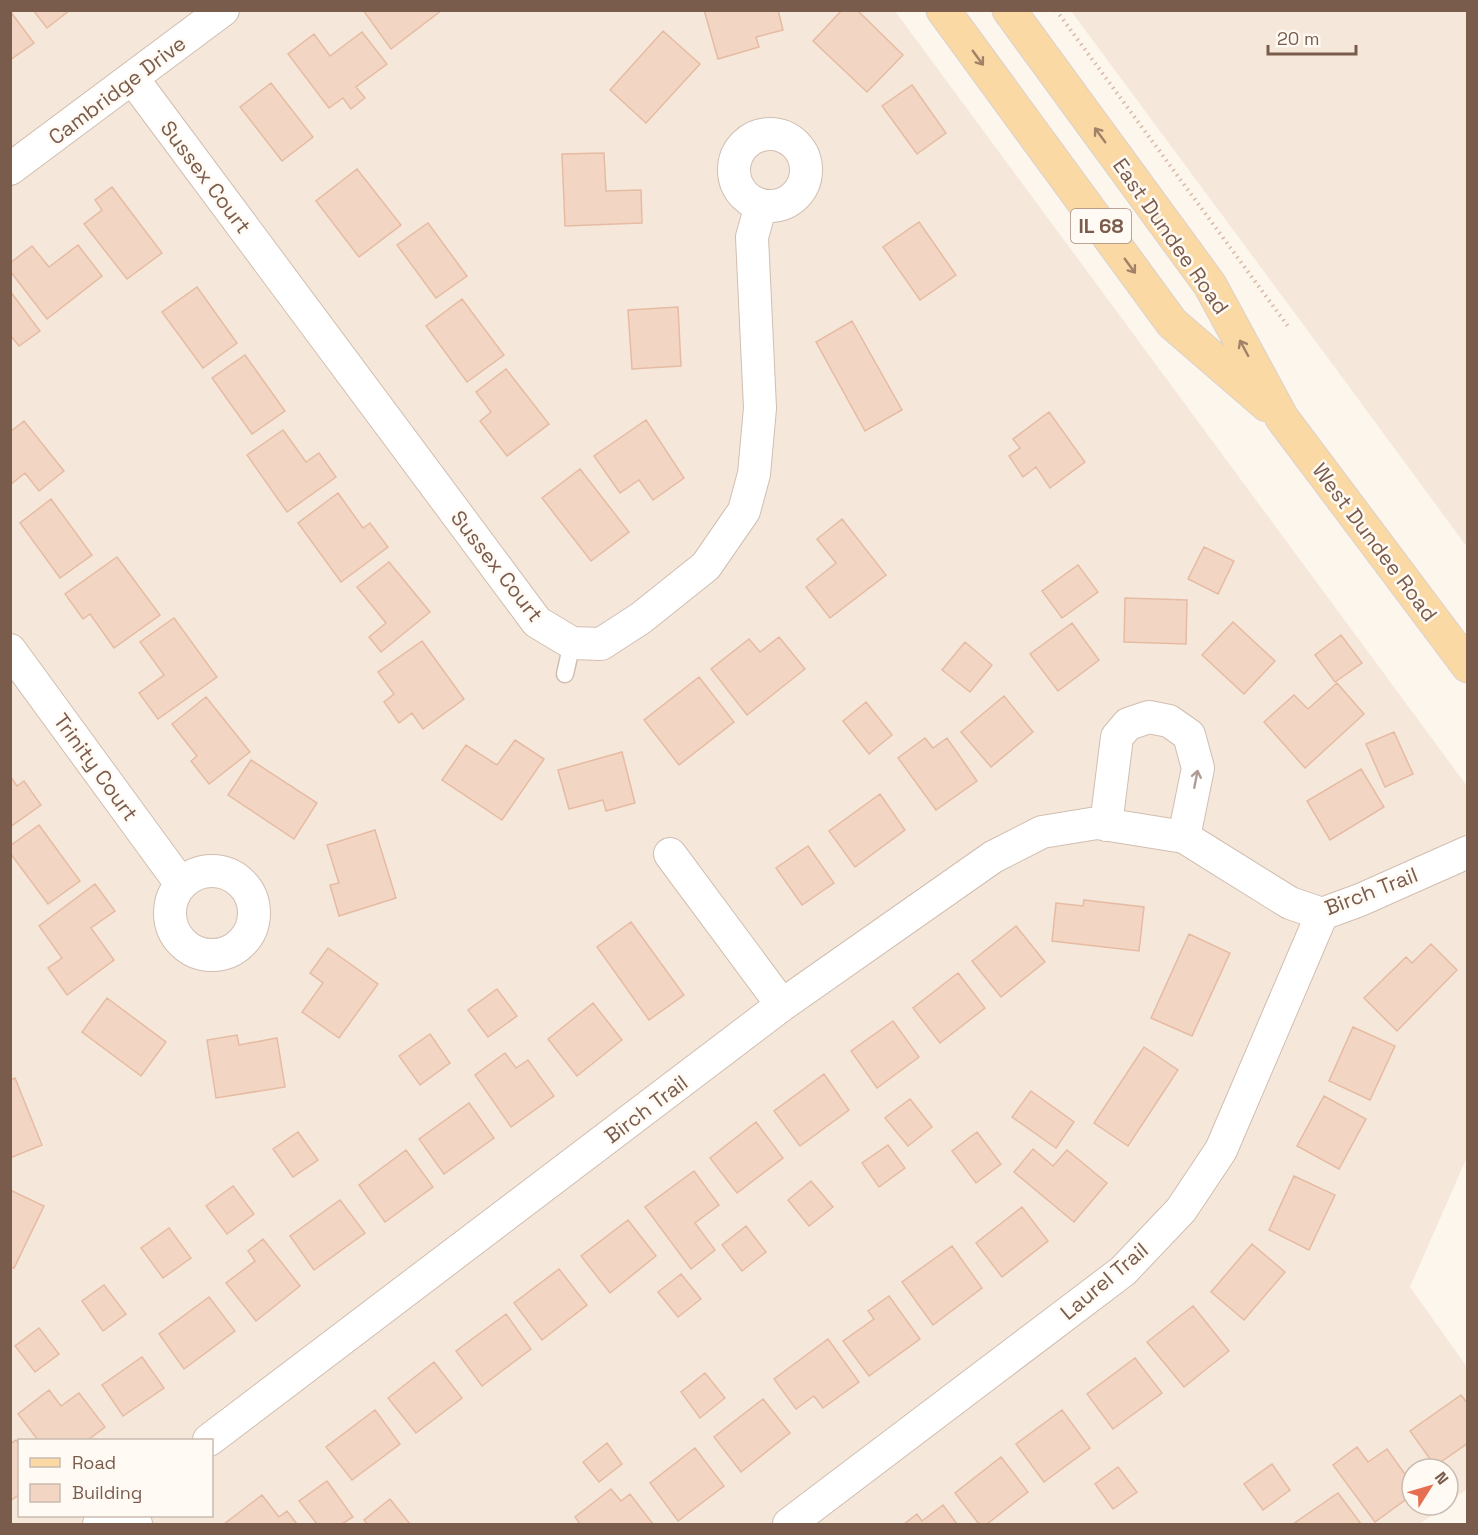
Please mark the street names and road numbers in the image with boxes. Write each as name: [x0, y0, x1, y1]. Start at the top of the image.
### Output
street label: Cambridge Drive: [43, 29, 191, 151]
street label: Sussex Court: [155, 115, 257, 239]
street label: East Dundee Road: [1107, 153, 1235, 319]
road number: IL 68: [1071, 209, 1131, 243]
street label: West Dundee Road: [1307, 457, 1443, 627]
street label: Sussex Court: [445, 505, 549, 627]
street label: Trinity Court: [48, 708, 144, 826]
street label: Birch Trail: [1321, 861, 1421, 921]
street label: Birch Trail: [599, 1069, 693, 1149]
street label: Laurel Trail: [1054, 1236, 1154, 1326]

